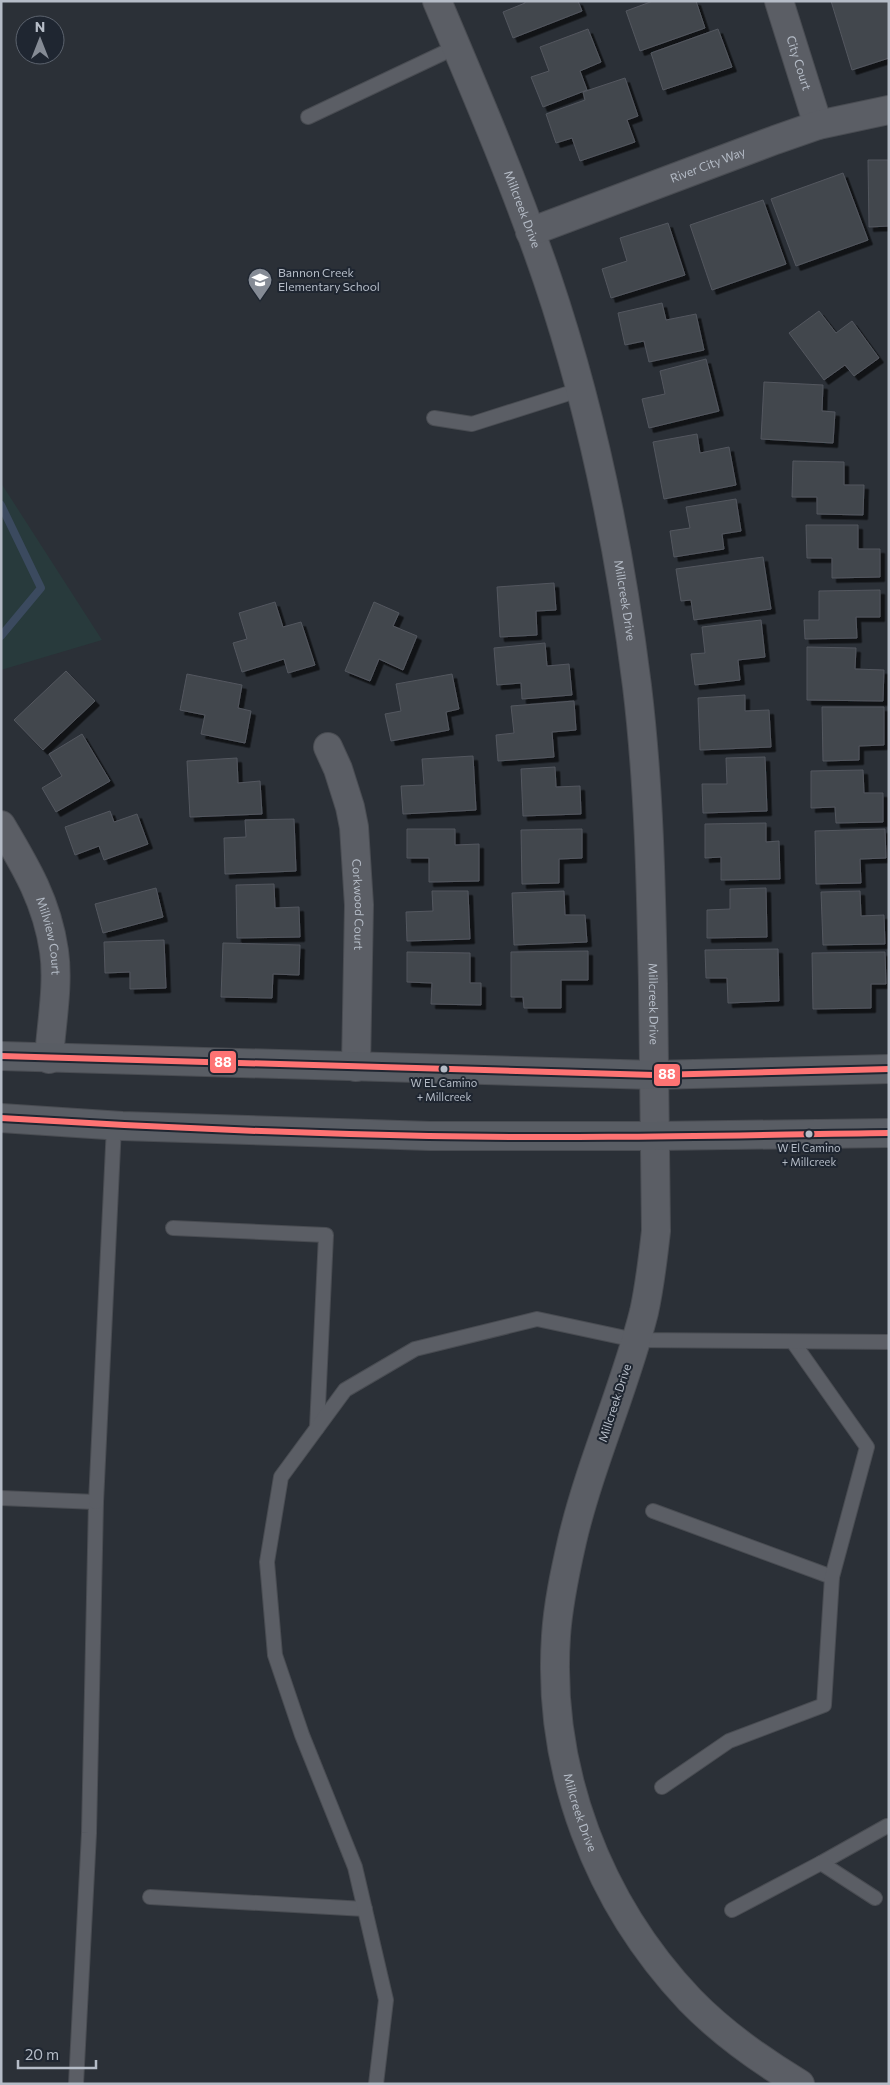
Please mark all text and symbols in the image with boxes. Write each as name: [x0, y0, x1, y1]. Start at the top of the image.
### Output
north arrow: [15, 15, 65, 65]
text: N: [35, 18, 45, 35]
street label: City Court: [784, 34, 815, 92]
street label: River City Way: [668, 144, 747, 185]
street label: Millcreek Drive: [502, 168, 544, 250]
place label: Bannon Creek Elementary School: [278, 265, 380, 293]
school or university icon: Bannon Creek Elementary School: [247, 267, 273, 301]
street label: Millcreek Drive: [612, 559, 639, 642]
street label: Corkwood Court: [350, 858, 367, 950]
street label: Millview Court: [34, 895, 64, 975]
street label: Millcreek Drive: [647, 963, 662, 1045]
line badge: 88: [209, 1050, 237, 1074]
text: 88: [214, 1053, 232, 1070]
line badge: 88: [653, 1063, 681, 1087]
marker: W EL Camino + Millcreek: [439, 1064, 449, 1074]
text: 88: [658, 1065, 676, 1082]
place label: W EL Camino + Millcreek: [411, 1076, 478, 1103]
marker: W El Camino + Millcreek: [804, 1129, 814, 1139]
place label: W El Camino + Millcreek: [777, 1141, 841, 1168]
street label: Millcreek Drive: [595, 1362, 633, 1444]
street label: Millcreek Drive: [562, 1772, 600, 1853]
scale bar: [18, 2038, 95, 2070]
text: 20 m: [25, 2045, 59, 2063]

